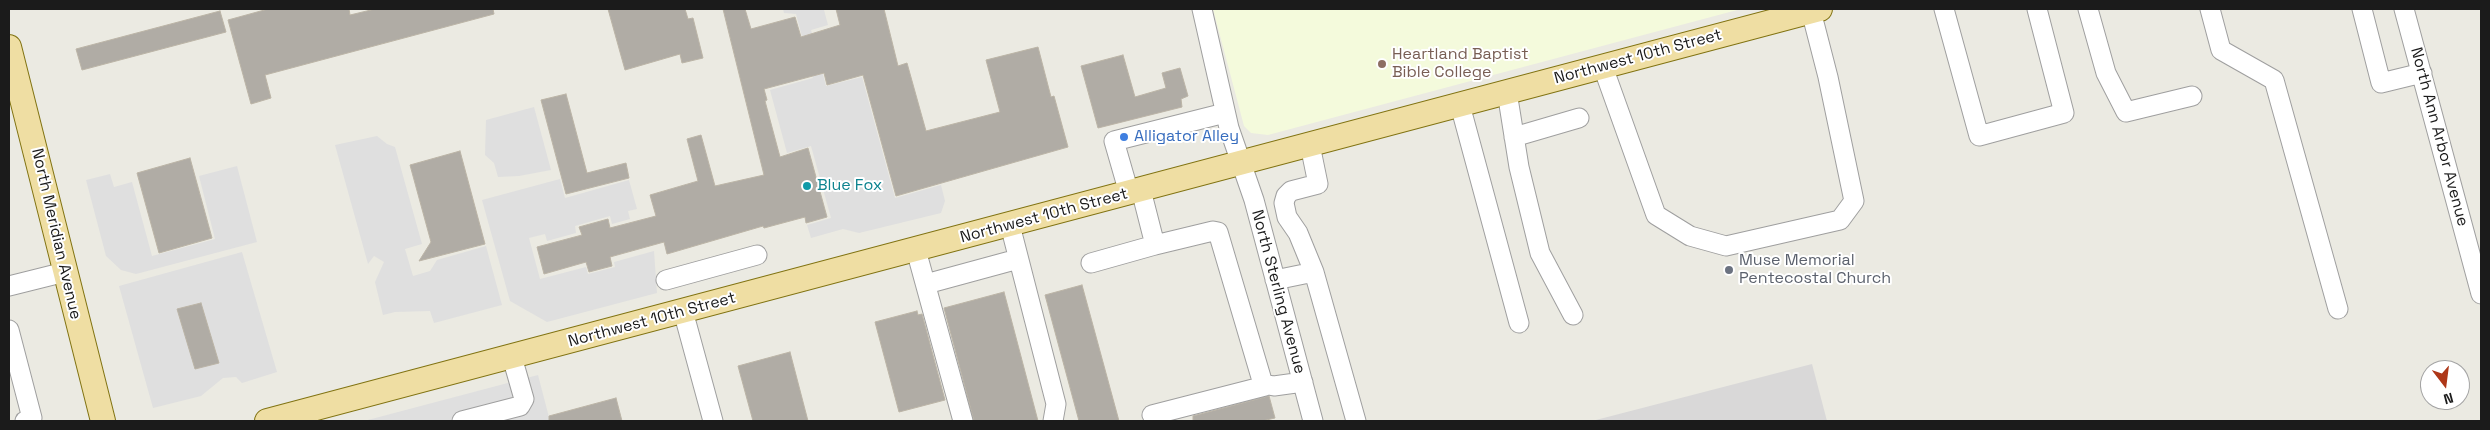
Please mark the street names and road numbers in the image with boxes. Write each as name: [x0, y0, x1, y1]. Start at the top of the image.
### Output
street label: Northwest 10th Street: [1552, 25, 1724, 89]
street label: North Ann Arbor Avenue: [2406, 45, 2472, 229]
street label: North Meridian Avenue: [27, 147, 85, 321]
street label: Northwest 10th Street: [958, 184, 1130, 248]
street label: North Sterling Avenue: [1247, 208, 1309, 376]
street label: Northwest 10th Street: [566, 288, 738, 352]

